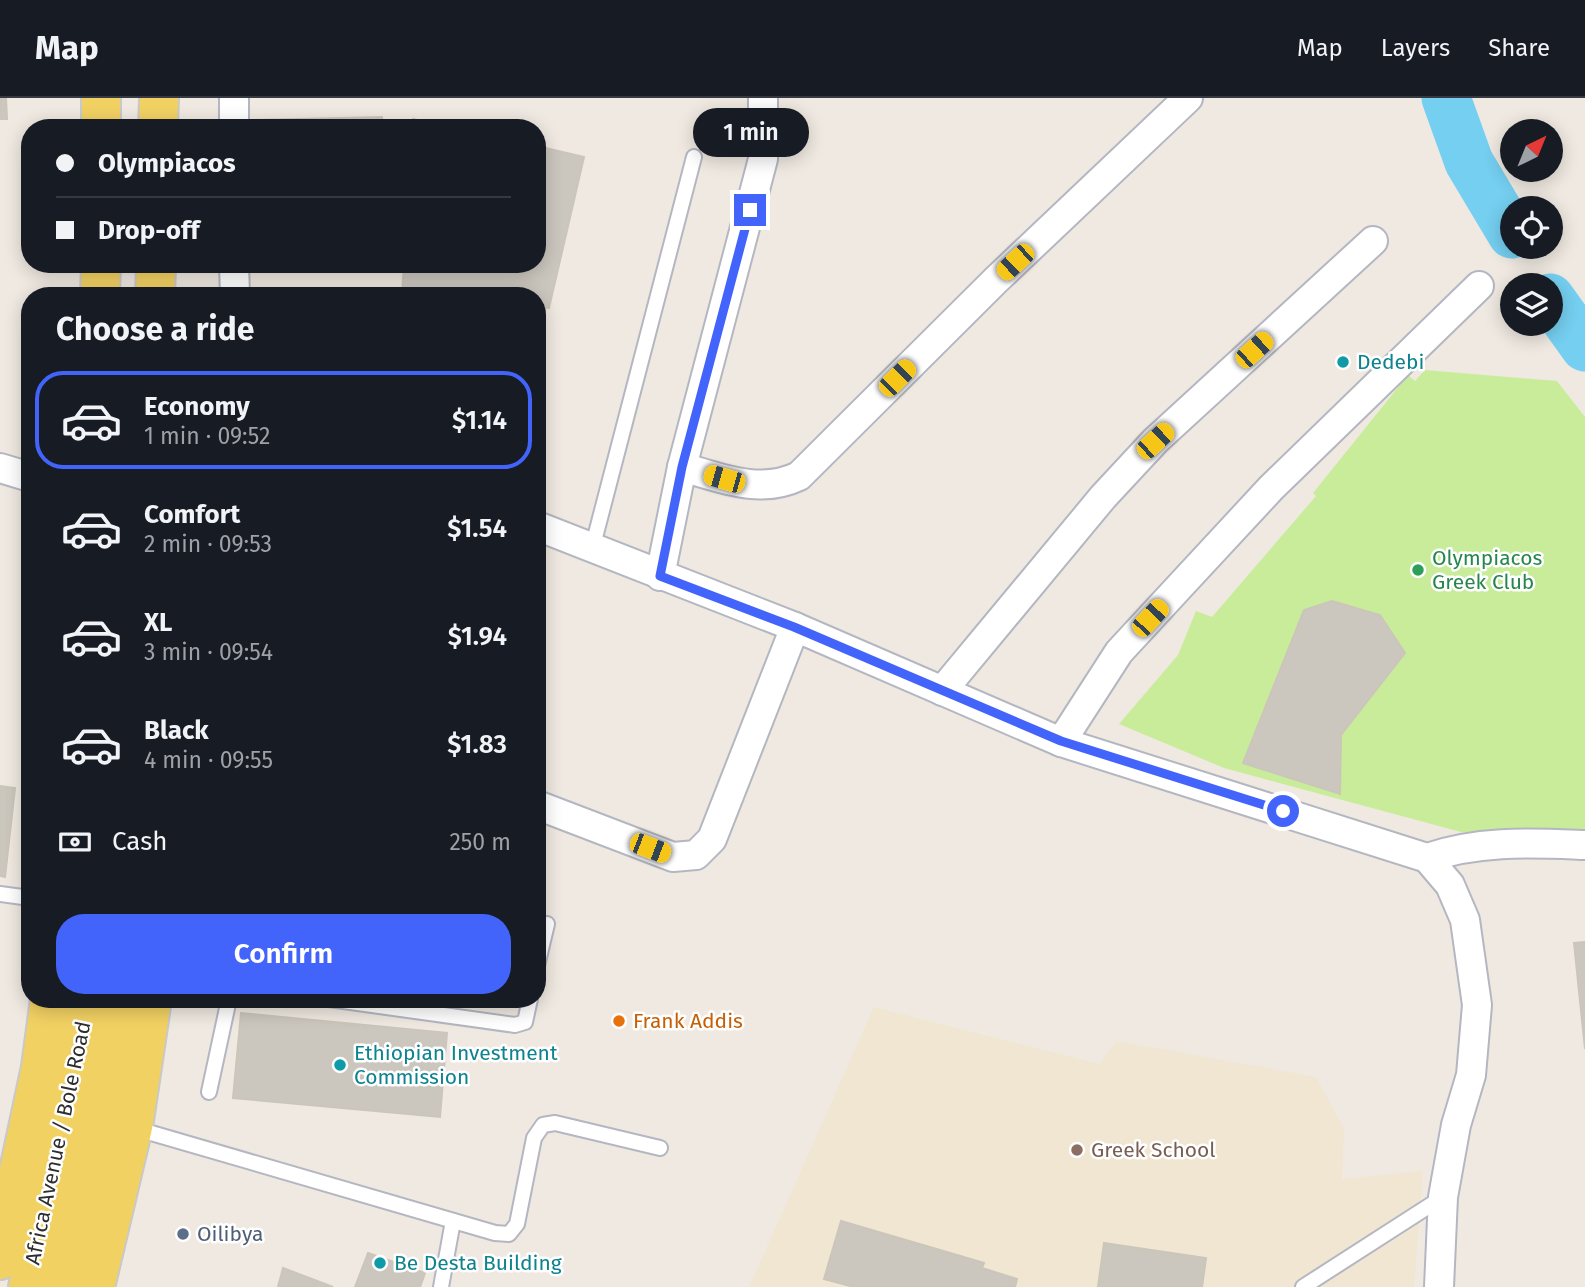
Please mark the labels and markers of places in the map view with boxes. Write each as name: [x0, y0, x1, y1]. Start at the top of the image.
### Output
place label: Dedebi: [1357, 349, 1424, 375]
marker: Dedebi: [1335, 354, 1351, 370]
place label: Olympiacos Greek Club: [1432, 545, 1543, 595]
marker: Olympiacos Greek Club: [1410, 562, 1426, 578]
place label: Frank Addis: [633, 1008, 743, 1034]
marker: Frank Addis: [611, 1013, 627, 1029]
place label: Ethiopian Investment Commission: [354, 1040, 558, 1090]
marker: Ethiopian Investment Commission: [332, 1057, 348, 1073]
place label: Greek School: [1091, 1137, 1215, 1163]
marker: Greek School: [1069, 1142, 1085, 1158]
place label: Oilibya: [197, 1221, 263, 1247]
marker: Oilibya: [175, 1226, 191, 1242]
place label: Be Desta Building: [394, 1250, 562, 1276]
marker: Be Desta Building: [372, 1255, 388, 1271]

